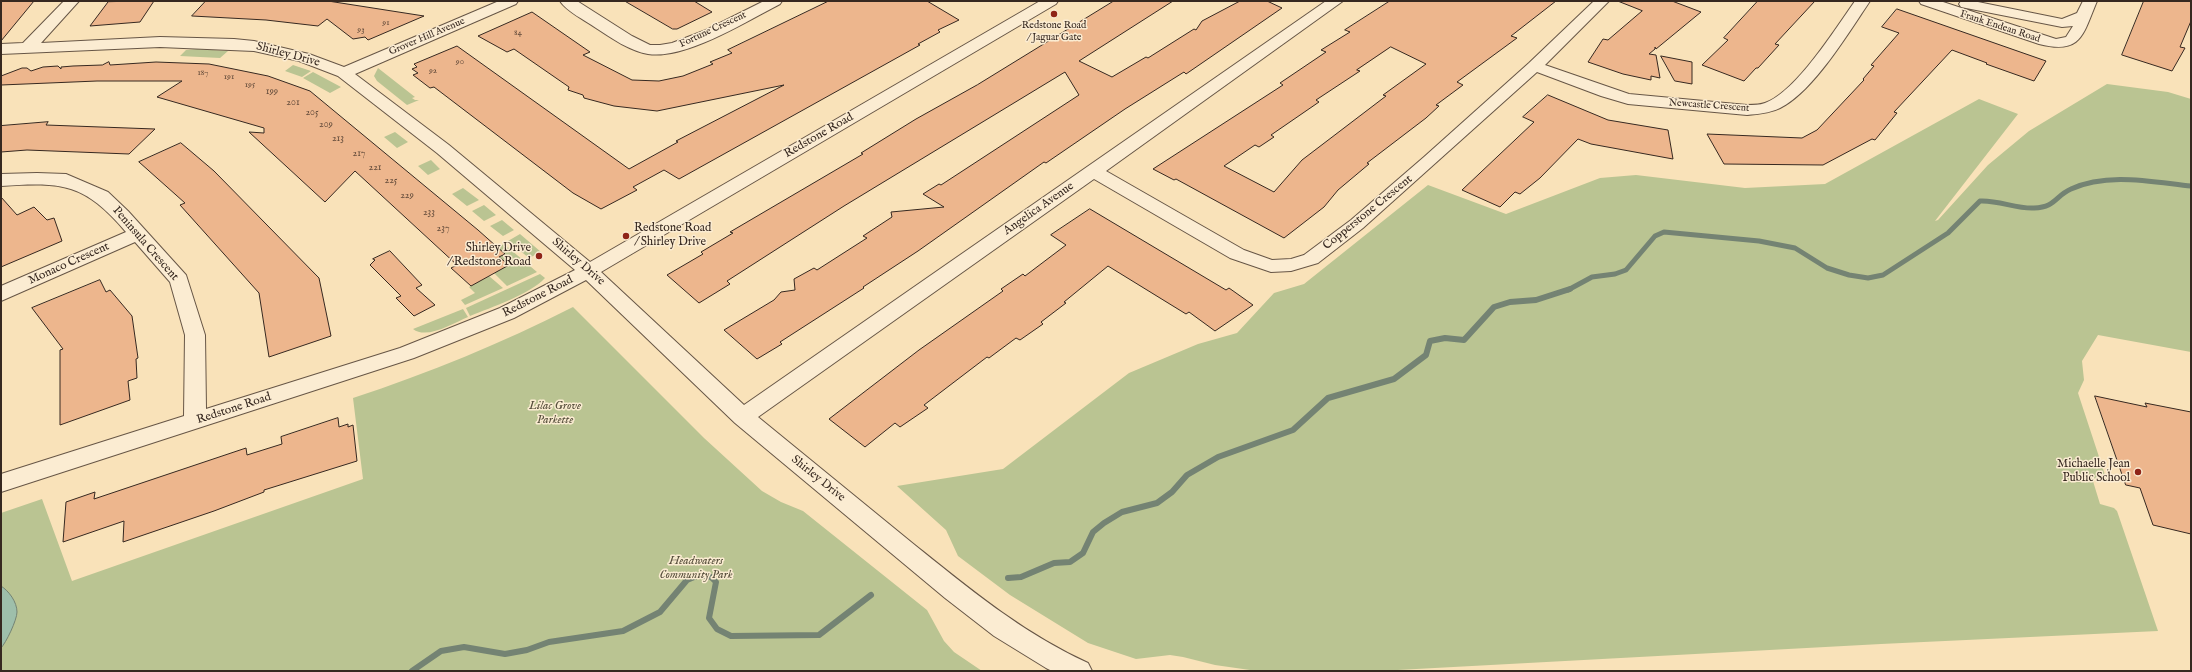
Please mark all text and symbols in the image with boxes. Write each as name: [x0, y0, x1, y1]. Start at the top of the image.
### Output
street label: Frank Endean Road: [1958, 8, 2042, 46]
street label: Fortune Crescent: [678, 9, 748, 51]
marker: Redstone Road / Jaguar Gate: [1049, 9, 1059, 19]
street label: Grover Hill Avenue: [387, 16, 467, 58]
house number: 91: [382, 18, 390, 28]
place label: Redstone Road / Jaguar Gate: [1022, 20, 1086, 44]
house number: 93: [357, 25, 365, 35]
house number: 84: [514, 28, 522, 38]
street label: Shirley Drive: [255, 40, 321, 70]
house number: 90: [456, 57, 464, 67]
house number: 92: [429, 66, 437, 76]
house number: 187: [197, 68, 209, 78]
house number: 191: [224, 72, 234, 82]
house number: 195: [245, 80, 255, 90]
house number: 199: [266, 86, 278, 98]
house number: 201: [286, 97, 300, 109]
street label: Newcastle Crescent: [1668, 97, 1750, 115]
house number: 205: [305, 107, 319, 119]
street label: Redstone Road: [782, 110, 856, 162]
house number: 209: [319, 119, 333, 131]
house number: 213: [332, 133, 344, 145]
house number: 217: [352, 148, 366, 160]
house number: 221: [368, 162, 382, 174]
street label: Copperstone Crescent: [1320, 172, 1416, 254]
house number: 225: [385, 175, 397, 187]
street label: Angelica Avenue: [1001, 179, 1077, 239]
house number: 229: [400, 190, 414, 202]
street label: Peninsula Crescent: [109, 204, 181, 284]
house number: 233: [423, 207, 435, 219]
place label: Redstone Road / Shirley Drive: [634, 222, 711, 250]
house number: 237: [436, 223, 450, 235]
marker: Redstone Road / Shirley Drive: [621, 231, 631, 241]
street label: Shirley Drive: [549, 235, 607, 289]
street label: Monaco Crescent: [26, 240, 112, 288]
place label: Shirley Drive / Redstone Road: [447, 242, 531, 270]
marker: Shirley Drive / Redstone Road: [534, 251, 544, 261]
street label: Redstone Road: [500, 273, 576, 321]
street label: Redstone Road: [195, 390, 273, 428]
park label: Lilac Grove Parkette: [529, 400, 581, 428]
street label: Shirley Drive: [788, 453, 848, 505]
place label: Michaelle Jean Public School: [2057, 458, 2130, 486]
marker: Michaelle Jean Public School: [2133, 467, 2143, 477]
park label: Headwaters Community Park: [660, 555, 732, 583]

